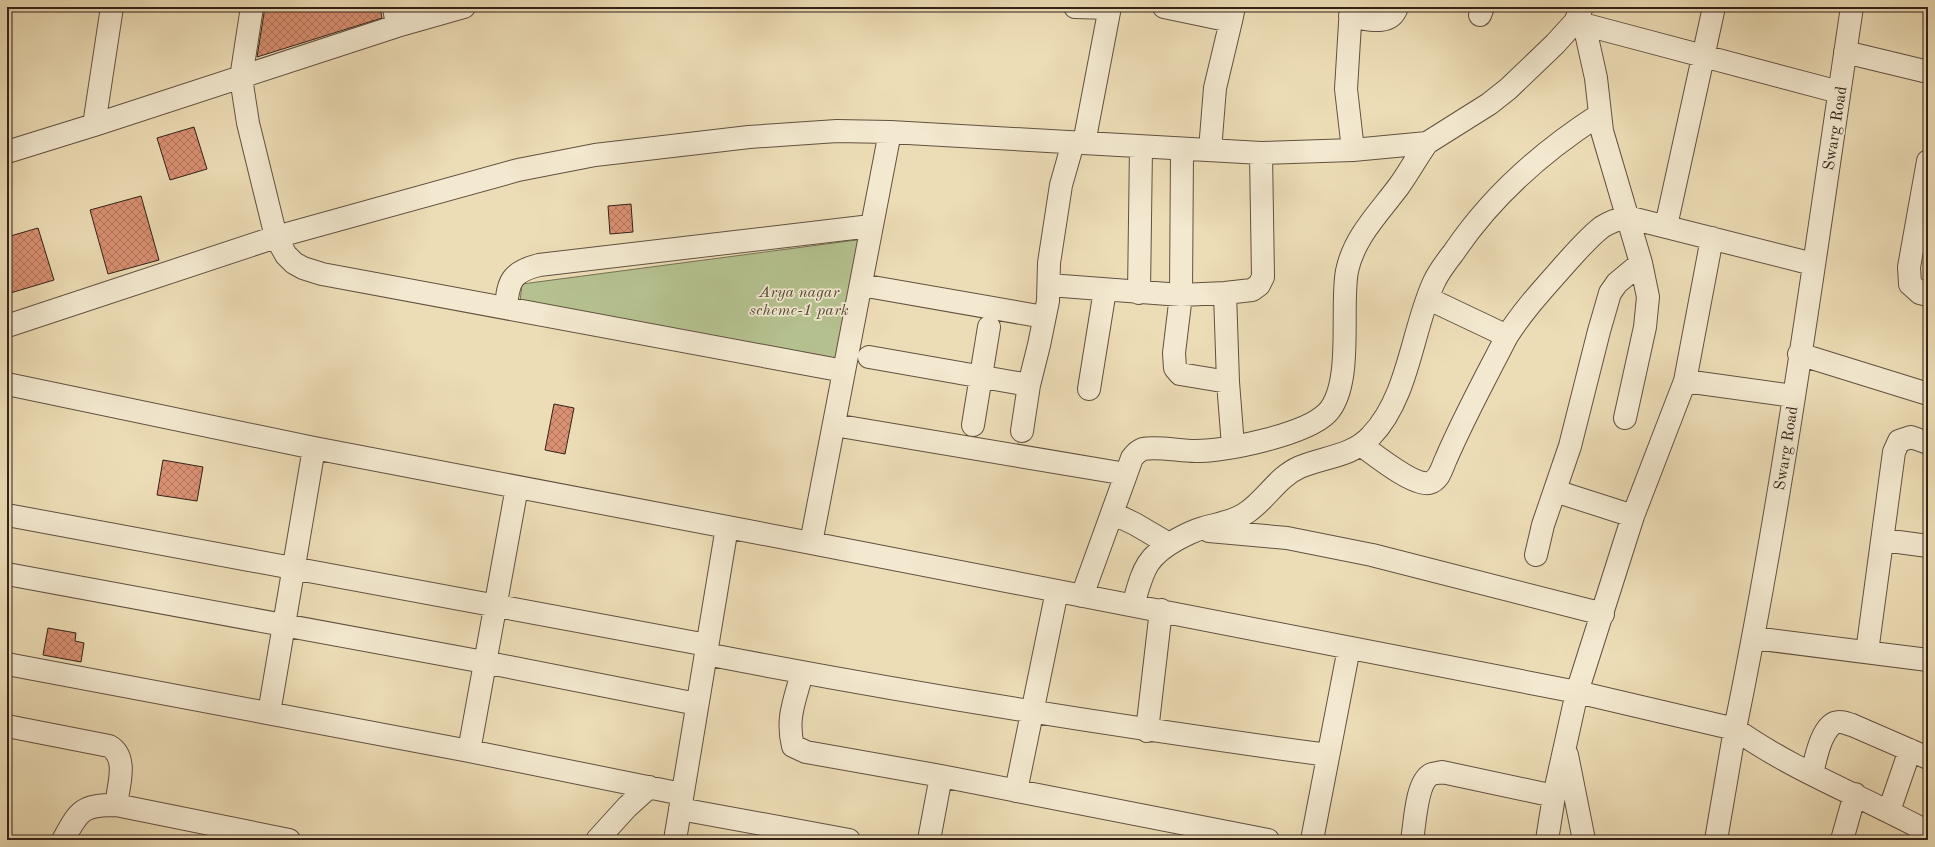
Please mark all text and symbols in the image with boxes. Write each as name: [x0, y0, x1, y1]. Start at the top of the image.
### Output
street label: Swarg Road: [1821, 85, 1851, 172]
park label: Arya nagar scheme-1 park: [749, 285, 849, 319]
street label: Swarg Road: [1772, 405, 1802, 492]

